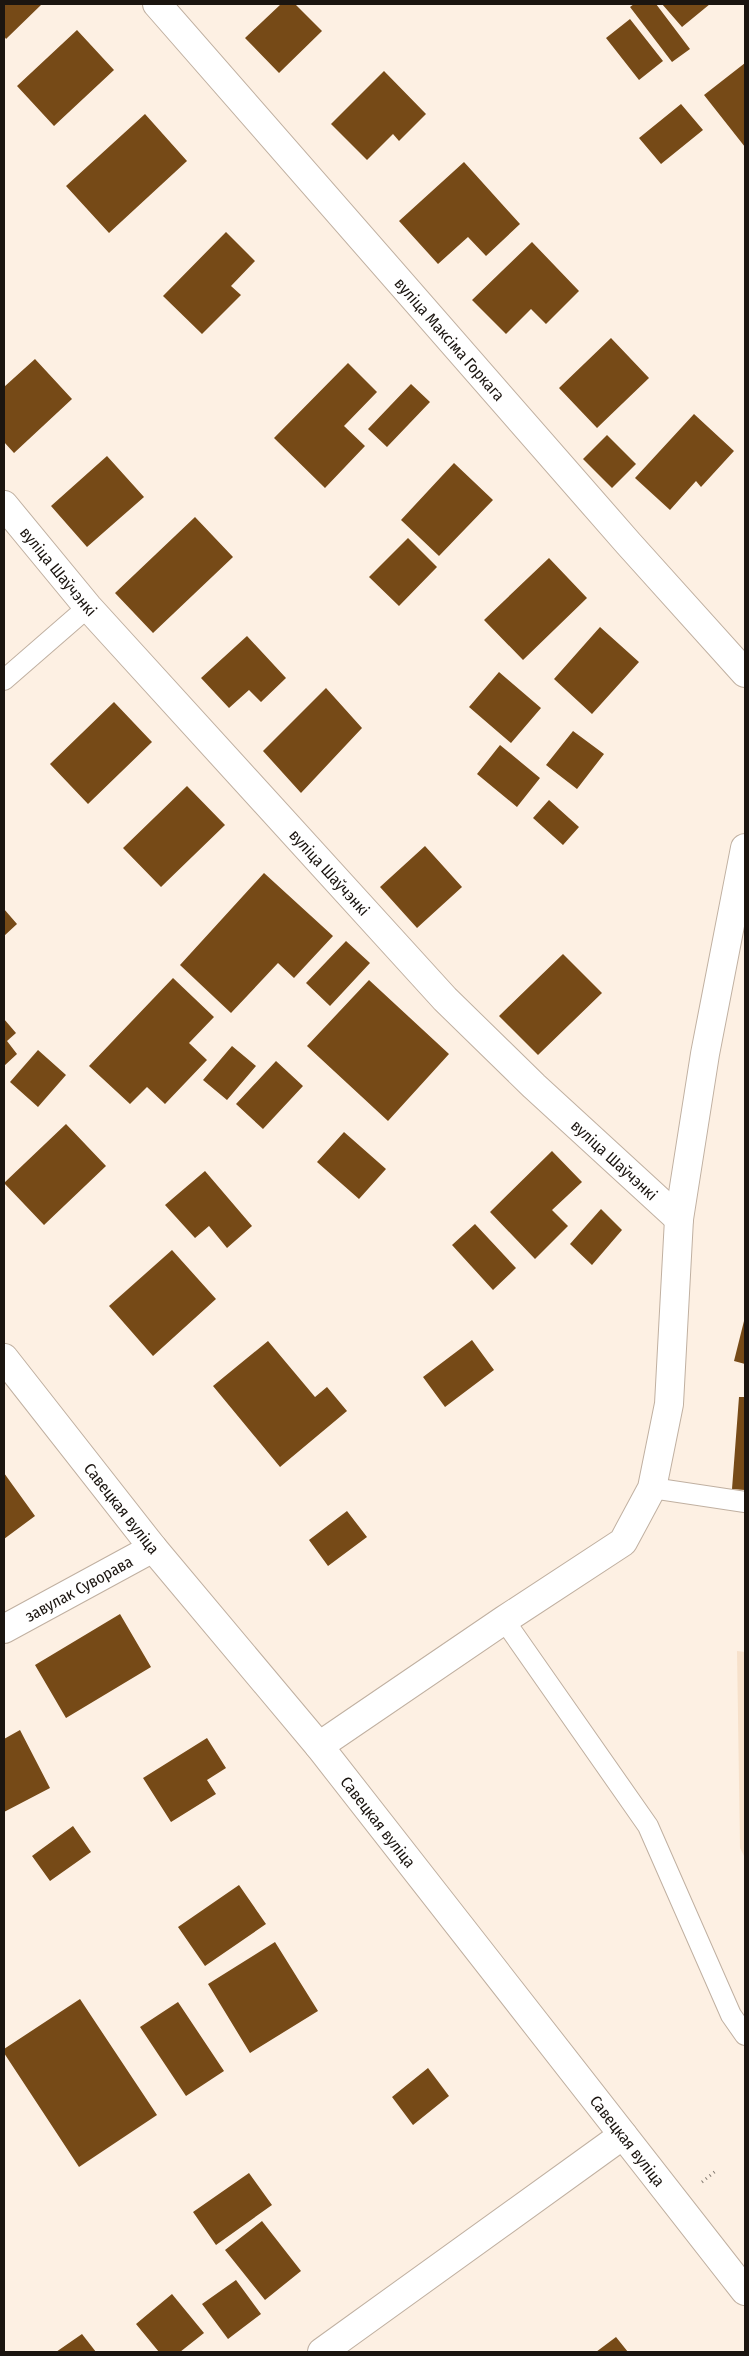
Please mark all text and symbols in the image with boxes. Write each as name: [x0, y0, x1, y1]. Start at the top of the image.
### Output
street label: вуліца Максіма Горкага: [391, 274, 508, 405]
street label: вуліца Шаўчэнкі: [16, 523, 101, 620]
street label: вуліца Шаўчэнкі: [285, 826, 373, 920]
street label: вуліца Шаўчэнкі: [567, 1116, 661, 1204]
street label: Савецкая вуліца: [80, 1459, 163, 1558]
street label: завулак Суворава: [22, 1552, 136, 1626]
street label: Савецкая вуліца: [336, 1773, 419, 1872]
street label: Савецкая вуліца: [586, 2092, 669, 2191]

